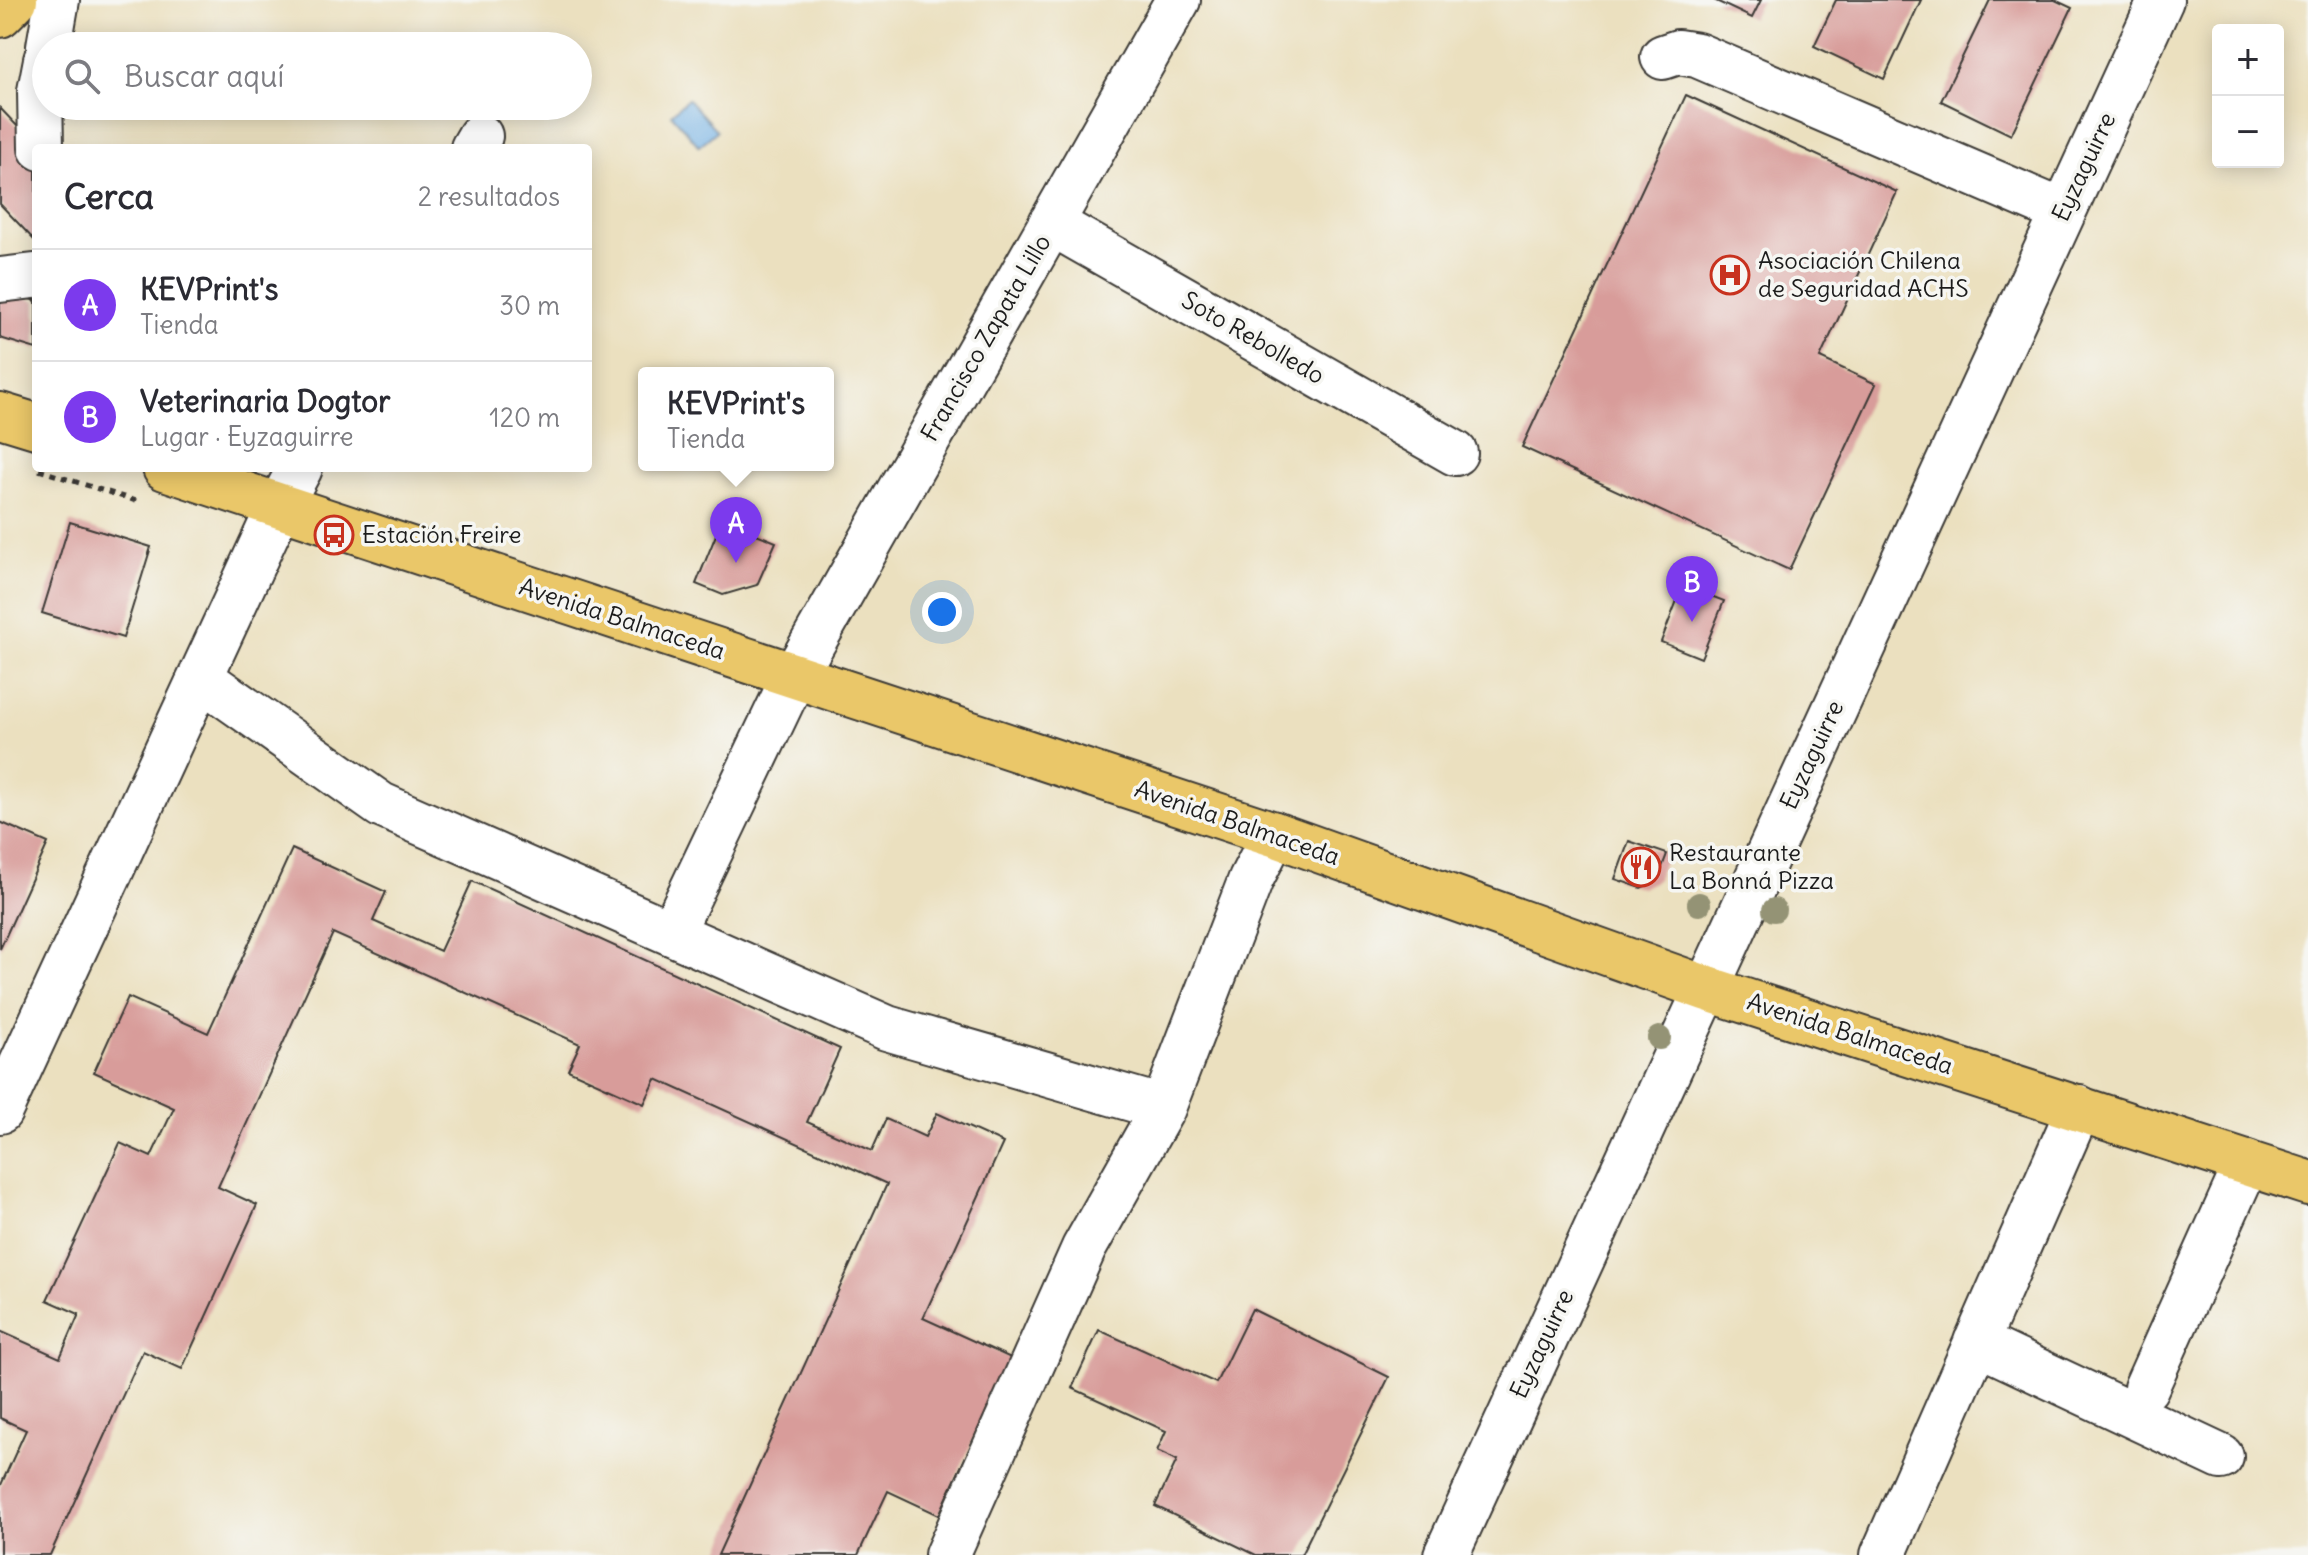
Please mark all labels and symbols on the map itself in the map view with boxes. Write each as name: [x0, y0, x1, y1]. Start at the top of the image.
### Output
street label: Eyzaguirre: [2045, 107, 2121, 226]
street label: Francisco Zapata Lillo: [914, 229, 1057, 446]
place label: Asociación Chilena de Seguridad ACHS: [1758, 245, 1969, 303]
hospital icon: Asociación Chilena de Seguridad ACHS: [1709, 254, 1751, 296]
street label: Soto Rebolledo: [1177, 284, 1330, 390]
pin: A: [710, 497, 762, 563]
bus stop icon: Estación Freire: [313, 514, 355, 556]
place label: Estación Freire: [362, 519, 521, 549]
pin: B: [1666, 556, 1718, 622]
street label: Avenida Balmaceda: [516, 571, 729, 665]
your location: [922, 592, 962, 632]
street label: Eyzaguirre: [1773, 695, 1849, 814]
street label: Avenida Balmaceda: [1131, 773, 1344, 871]
place label: Restaurante La Bonná Pizza: [1669, 837, 1834, 895]
restaurant icon: Restaurante La Bonná Pizza: [1620, 846, 1662, 888]
street label: Avenida Balmaceda: [1744, 986, 1957, 1080]
street label: Eyzaguirre: [1503, 1284, 1579, 1403]

